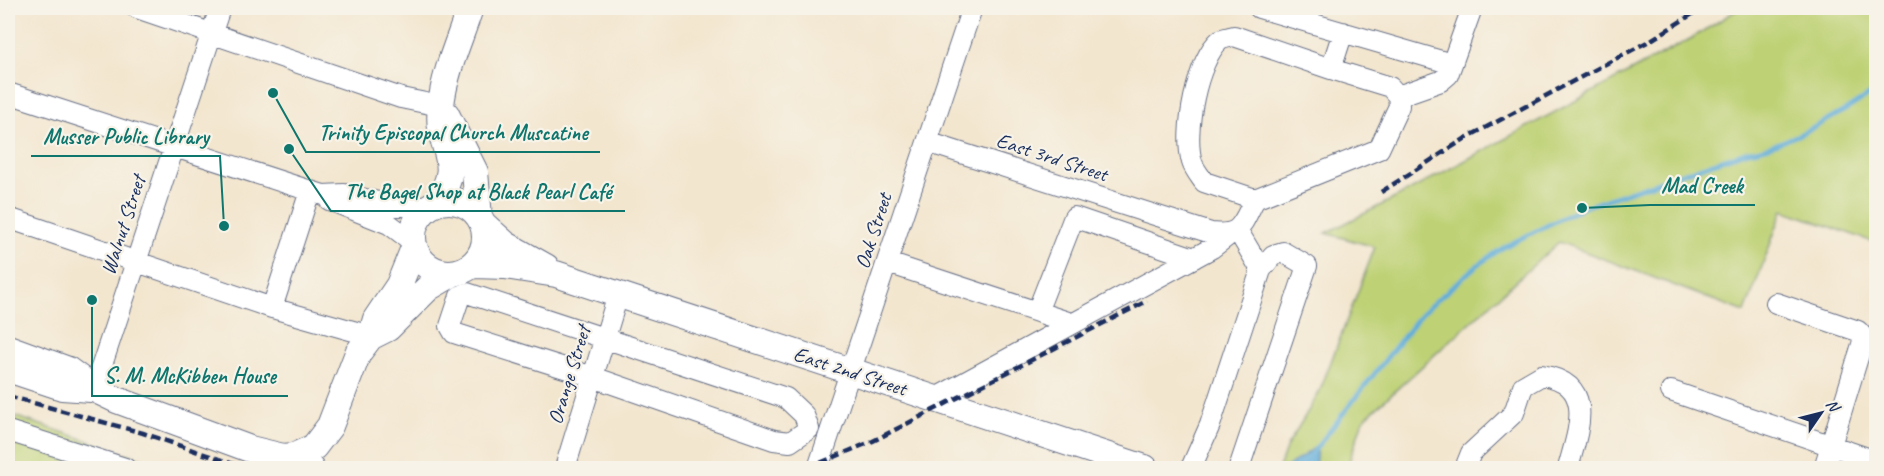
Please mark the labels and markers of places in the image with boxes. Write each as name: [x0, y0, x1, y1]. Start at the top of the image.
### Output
callout: Trinity Episcopal Church Muscatine: [306, 112, 600, 152]
callout: Musser Public Library: [31, 116, 220, 156]
callout: Mad Creek: [1650, 165, 1755, 205]
callout: The Bagel Shop at Black Pearl Café: [331, 171, 625, 211]
callout: S. M. McKibben House: [92, 356, 288, 396]

